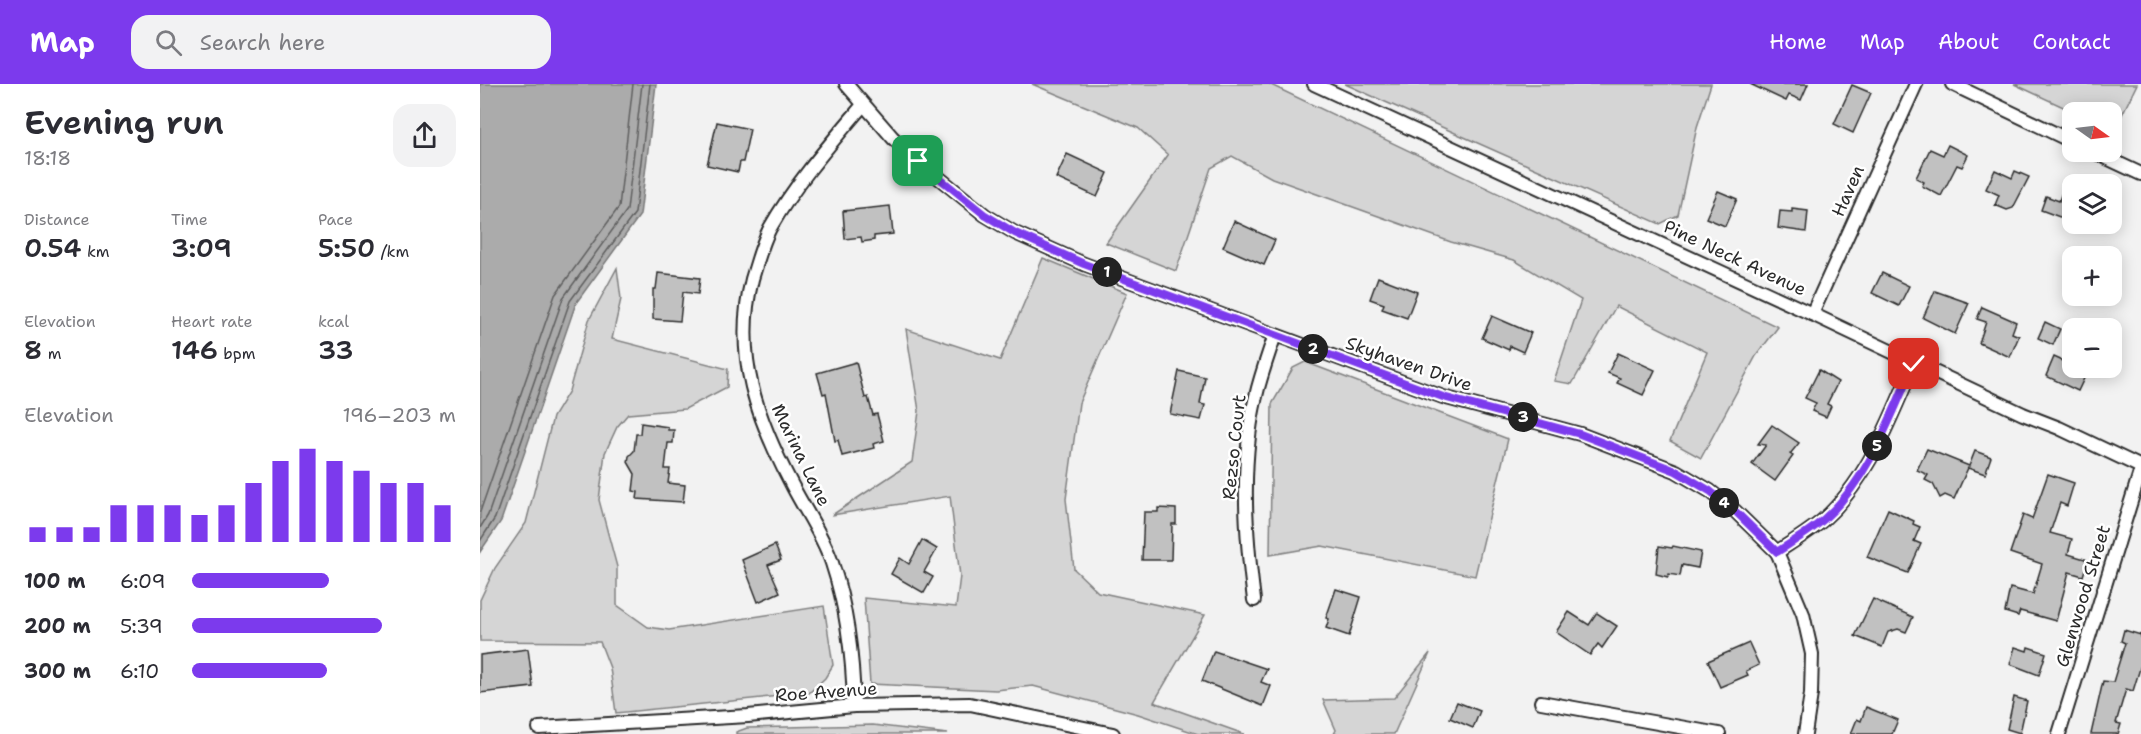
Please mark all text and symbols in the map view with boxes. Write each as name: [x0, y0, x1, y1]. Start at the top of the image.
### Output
search box: [131, 15, 551, 69]
text: Map: [30, 23, 95, 61]
icon: search: [152, 26, 185, 59]
text: Search here: [200, 28, 325, 57]
text: Home: [1769, 28, 1827, 56]
text: Map: [1860, 28, 1905, 56]
text: About: [1938, 28, 1999, 56]
text: Contact: [2032, 28, 2111, 56]
text: Evening run: [24, 100, 224, 145]
north arrow: [2062, 102, 2122, 162]
map controls: [2062, 102, 2122, 378]
button: share: [393, 104, 456, 167]
pin: [892, 135, 943, 186]
icon: arrive: [901, 144, 934, 177]
text: 18:18: [24, 145, 71, 171]
street label: Haven: [1826, 162, 1870, 220]
button: layers: [2062, 174, 2122, 234]
text: Distance: [24, 209, 90, 230]
text: Time: [171, 209, 208, 230]
text: Pace: [318, 209, 353, 230]
street label: Pine Neck Avenue: [1660, 214, 1810, 302]
text: 0.54: [24, 230, 82, 265]
text: 3:09: [171, 230, 232, 265]
text: 5:50: [318, 230, 375, 265]
text: km: [82, 241, 110, 262]
text: /km: [375, 241, 409, 262]
button: +: [2062, 246, 2122, 306]
pin: 1: [1092, 257, 1122, 287]
text: 1: [1103, 261, 1111, 282]
text: Elevation: [24, 311, 96, 332]
text: Heart rate: [171, 311, 253, 332]
text: kcal: [318, 311, 349, 332]
button: −: [2062, 318, 2122, 378]
street label: Skyhaven Drive: [1342, 331, 1476, 397]
text: 8: [24, 332, 42, 367]
text: 146: [171, 332, 218, 367]
text: 33: [318, 332, 353, 367]
pin: 2: [1298, 334, 1328, 364]
text: 2: [1307, 338, 1319, 359]
pin: [1888, 338, 1939, 389]
text: m: [42, 343, 61, 364]
text: bpm: [218, 343, 256, 364]
icon: check: [1897, 347, 1930, 380]
street label: Rezso Court: [1217, 393, 1251, 501]
street label: Marina Lane: [766, 400, 836, 510]
text: Elevation: [24, 402, 114, 428]
text: 196–203 m: [342, 402, 456, 428]
pin: 3: [1508, 402, 1538, 432]
text: 3: [1517, 406, 1529, 427]
pin: 5: [1862, 431, 1892, 461]
text: 5: [1872, 435, 1882, 456]
pin: 4: [1709, 488, 1739, 518]
text: 4: [1718, 492, 1730, 513]
street label: Glenwood Street: [2050, 522, 2116, 670]
text: 100 m: [24, 568, 86, 594]
text: 6:09: [120, 568, 166, 594]
text: 200 m: [24, 613, 91, 639]
text: 5:39: [120, 613, 163, 639]
text: 300 m: [24, 658, 91, 684]
text: 6:10: [120, 658, 159, 684]
street label: Roe Avenue: [774, 676, 878, 708]

